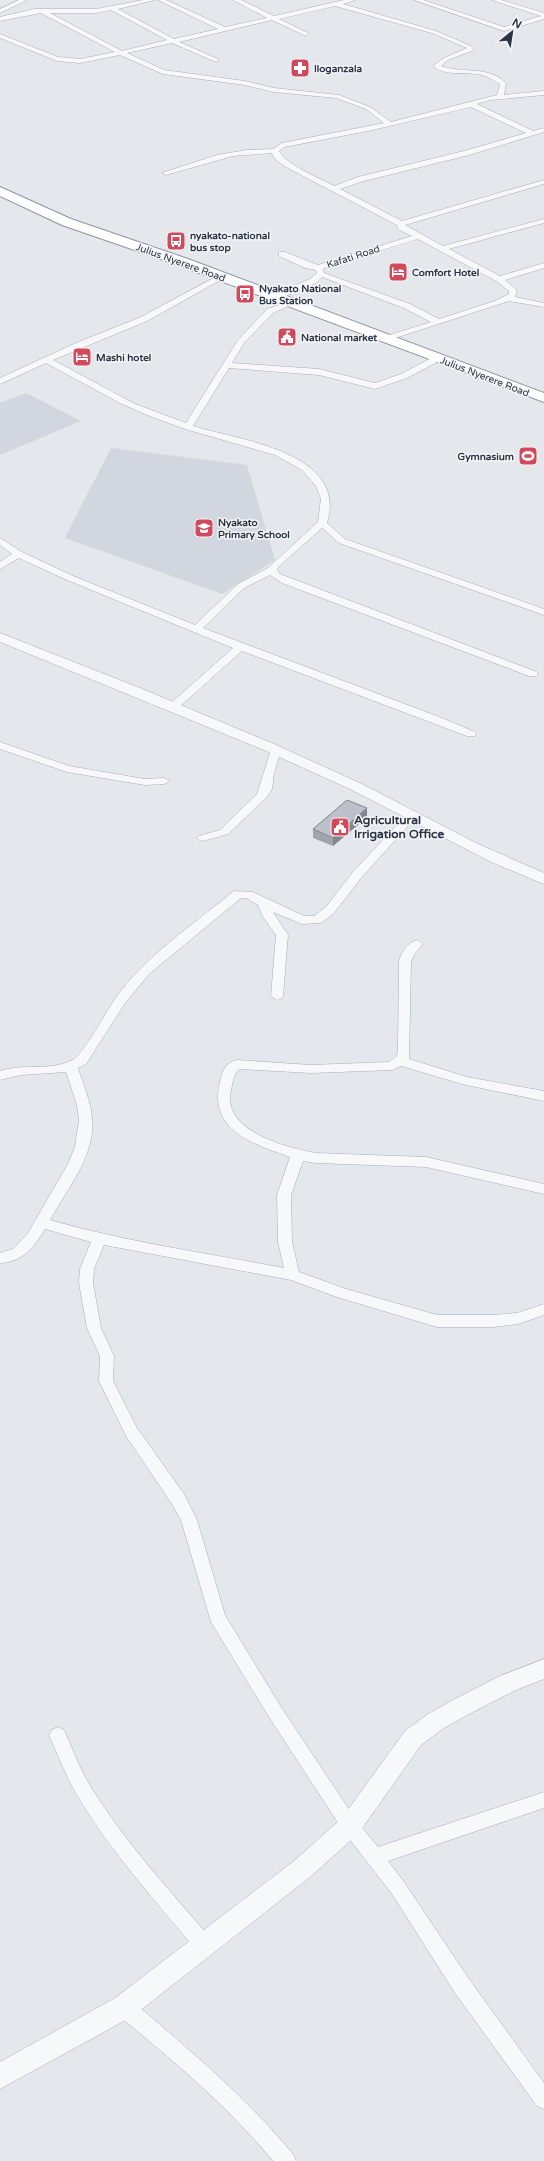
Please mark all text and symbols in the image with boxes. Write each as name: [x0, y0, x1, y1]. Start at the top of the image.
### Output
north arrow: [492, 12, 532, 52]
text: N: [510, 16, 524, 32]
pharmacy icon: Iloganzala: [289, 57, 311, 79]
place label: Iloganzala: [314, 63, 362, 75]
bus stop icon: nyakato-national bus stop: [165, 230, 187, 252]
place label: nyakato-national bus stop: [190, 230, 270, 254]
street label: Julius Nyerere Road: [134, 241, 227, 285]
street label: Kafati Road: [325, 243, 382, 271]
hotel icon: Comfort Hotel: [387, 261, 409, 283]
place label: Comfort Hotel: [412, 267, 479, 279]
bus stop icon: Nyakato National Bus Station: [234, 283, 256, 305]
place label: Nyakato National Bus Station: [259, 283, 341, 307]
public building icon: National market: [276, 326, 298, 348]
place label: National market: [301, 332, 377, 344]
hotel icon: Mashi hotel: [71, 346, 93, 368]
place label: Mashi hotel: [96, 352, 151, 364]
street label: Julius Nyerere Road: [438, 354, 531, 399]
sports icon: Gymnasium: [517, 445, 539, 467]
place label: Gymnasium: [458, 451, 514, 463]
school or university icon: Nyakato Primary School: [193, 517, 215, 539]
place label: Nyakato Primary School: [218, 517, 290, 541]
place label: Agricultural Irrigation Office: [354, 813, 444, 842]
public building icon: Agricultural Irrigation Office: [329, 816, 351, 838]

